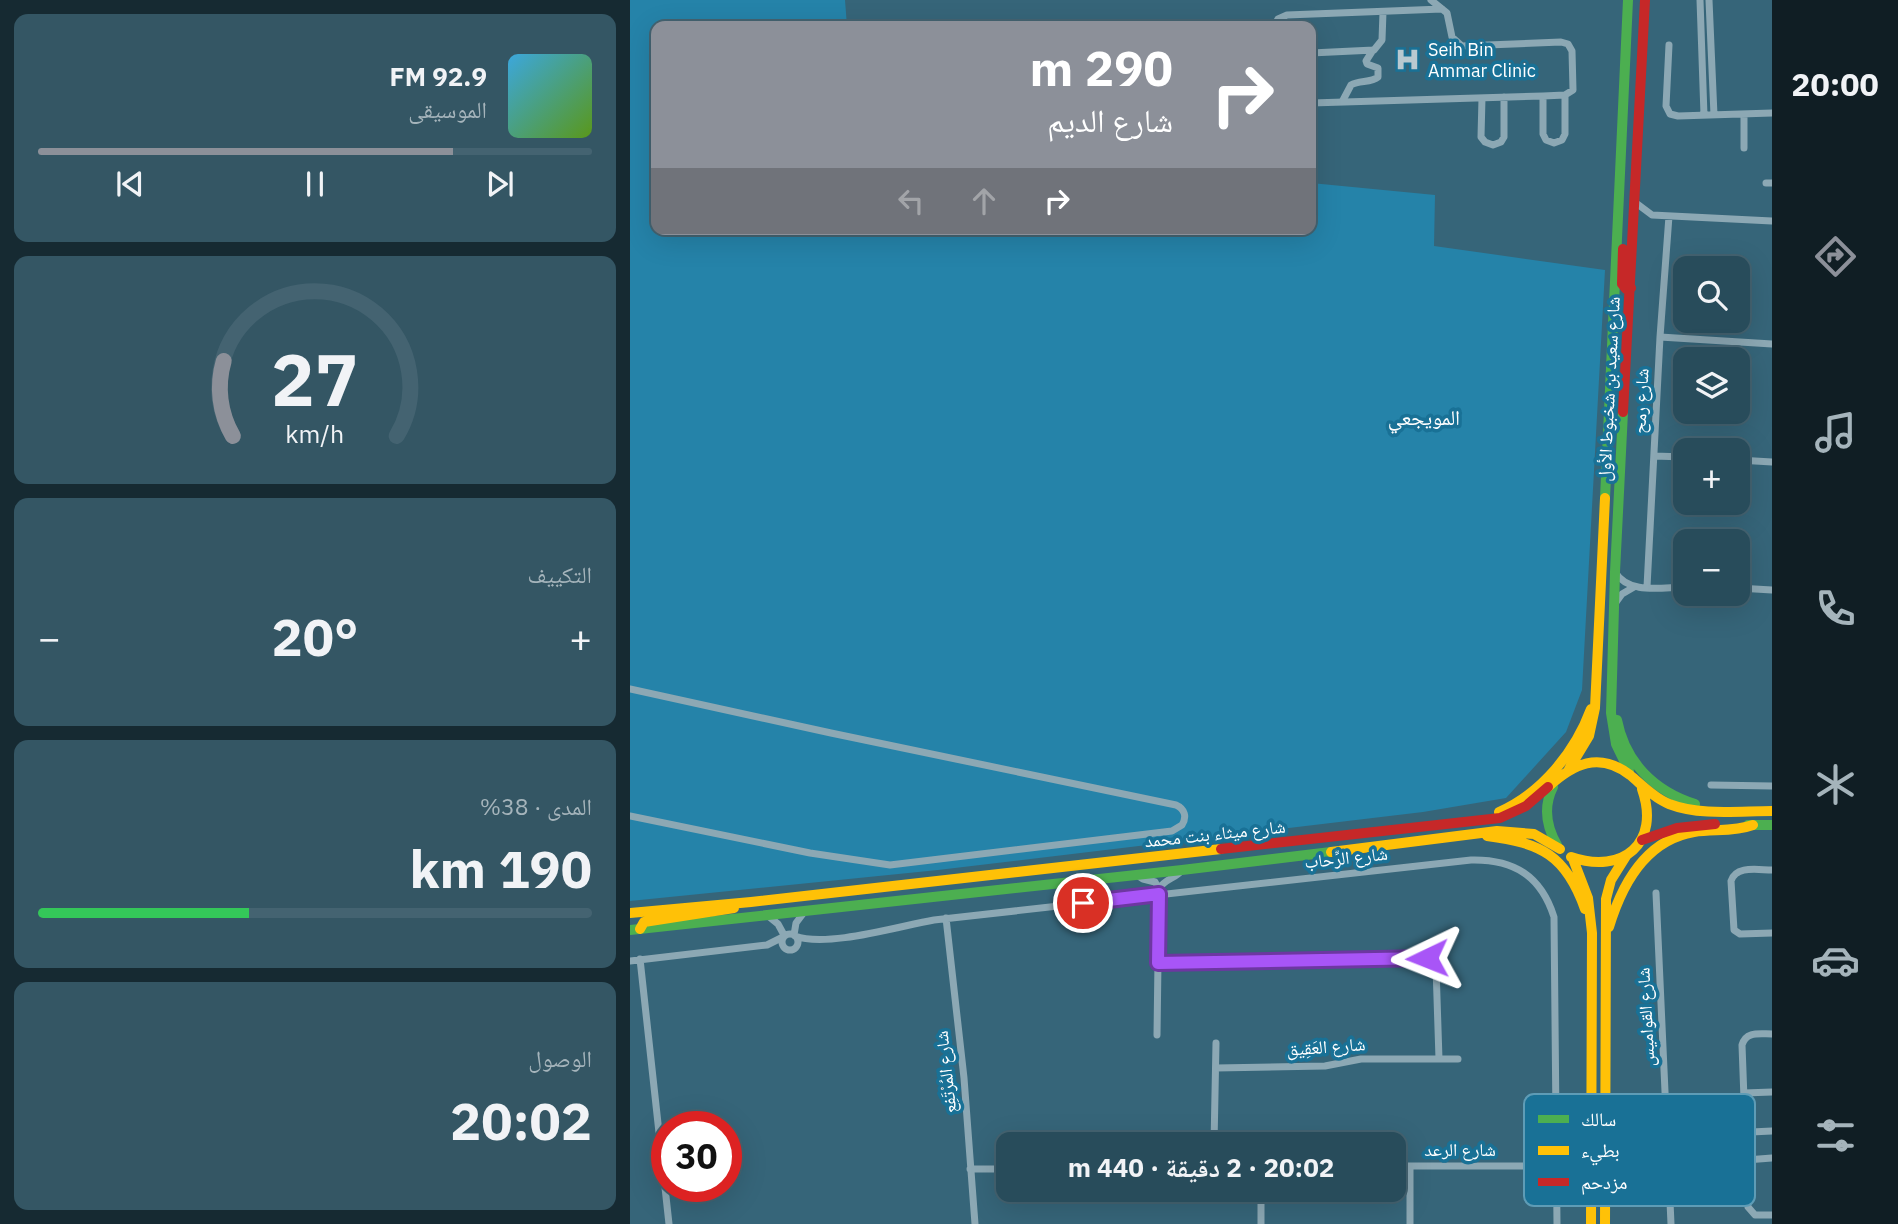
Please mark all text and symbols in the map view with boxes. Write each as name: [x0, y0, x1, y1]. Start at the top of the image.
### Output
text: 290 m: [1029, 36, 1173, 99]
place label: Seih Bin Ammar Clinic: [1428, 38, 1536, 82]
hospital icon: Seih Bin Ammar Clinic: [1394, 46, 1422, 74]
icon: right: [1197, 49, 1288, 140]
text: 92.9 FM: [389, 59, 487, 93]
text: 20:00: [1791, 63, 1879, 105]
text: الموسيقى: [408, 94, 487, 124]
text: شارع الديم: [1047, 99, 1173, 141]
icon: previous: [111, 165, 149, 203]
icon: pause: [296, 165, 334, 203]
icon: next: [481, 165, 519, 203]
icon: left: [892, 182, 930, 220]
icon: ahead: [965, 182, 1003, 220]
icon: right: [1038, 182, 1076, 220]
icon: directions: [1811, 232, 1860, 281]
map controls: [1673, 256, 1750, 606]
button: search: [1673, 256, 1750, 333]
street label: شارع سعيد بن شخبوط الأول: [1592, 296, 1625, 482]
text: 27: [271, 331, 359, 426]
button: layers: [1673, 347, 1750, 424]
street label: شارع رمح: [1627, 368, 1655, 434]
district label: المويجعي: [1388, 403, 1460, 434]
icon: music: [1811, 408, 1860, 457]
text: km/h: [286, 417, 344, 450]
button: +: [1673, 438, 1750, 515]
button: −: [1673, 529, 1750, 606]
text: التكييف: [527, 559, 592, 589]
icon: phone: [1811, 584, 1860, 633]
text: 20°: [272, 603, 358, 670]
text: −: [38, 613, 61, 662]
text: +: [569, 613, 592, 662]
icon: climate: [1811, 760, 1860, 809]
text: المدى · 38%: [480, 791, 592, 821]
street label: شارع ميثاء بنت محمد: [1143, 815, 1287, 852]
text: 190 km: [410, 835, 592, 902]
street label: شارع الرِّحاب: [1303, 842, 1389, 873]
pin: [1053, 873, 1113, 933]
icon: arrive: [1064, 884, 1102, 922]
position arrow: [1390, 921, 1464, 995]
icon: car: [1811, 936, 1860, 985]
street label: شارع القواميس: [1631, 967, 1660, 1067]
street label: شارع المُرْتَفِع: [930, 1029, 962, 1115]
street label: شارع العَقِيق: [1286, 1032, 1366, 1061]
text: الوصول: [528, 1043, 592, 1073]
text: 20:02: [450, 1087, 592, 1154]
legend: [1524, 1094, 1755, 1206]
text: سالك: [1581, 1107, 1616, 1131]
speed limit sign: 30: [651, 1111, 742, 1202]
icon: filters: [1811, 1111, 1860, 1160]
street label: شارع الرعد: [1424, 1138, 1496, 1161]
text: بطيء: [1581, 1138, 1620, 1166]
text: 20:02 · 2 دقيقة · 440 m: [1068, 1150, 1334, 1184]
text: مزدحم: [1581, 1170, 1627, 1195]

